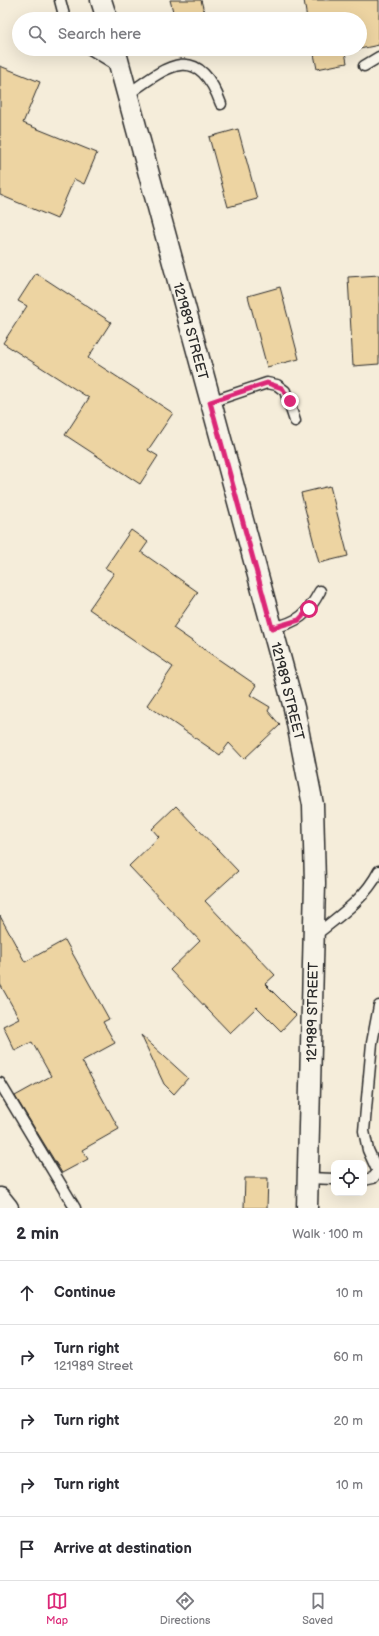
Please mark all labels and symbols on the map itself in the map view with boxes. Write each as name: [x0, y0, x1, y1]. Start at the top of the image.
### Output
street label: 121989 STREET: [169, 281, 212, 382]
route end: [281, 392, 299, 410]
route start: [300, 600, 318, 618]
street label: 121989 STREET: [267, 640, 308, 742]
street label: 121989 STREET: [303, 961, 322, 1062]

